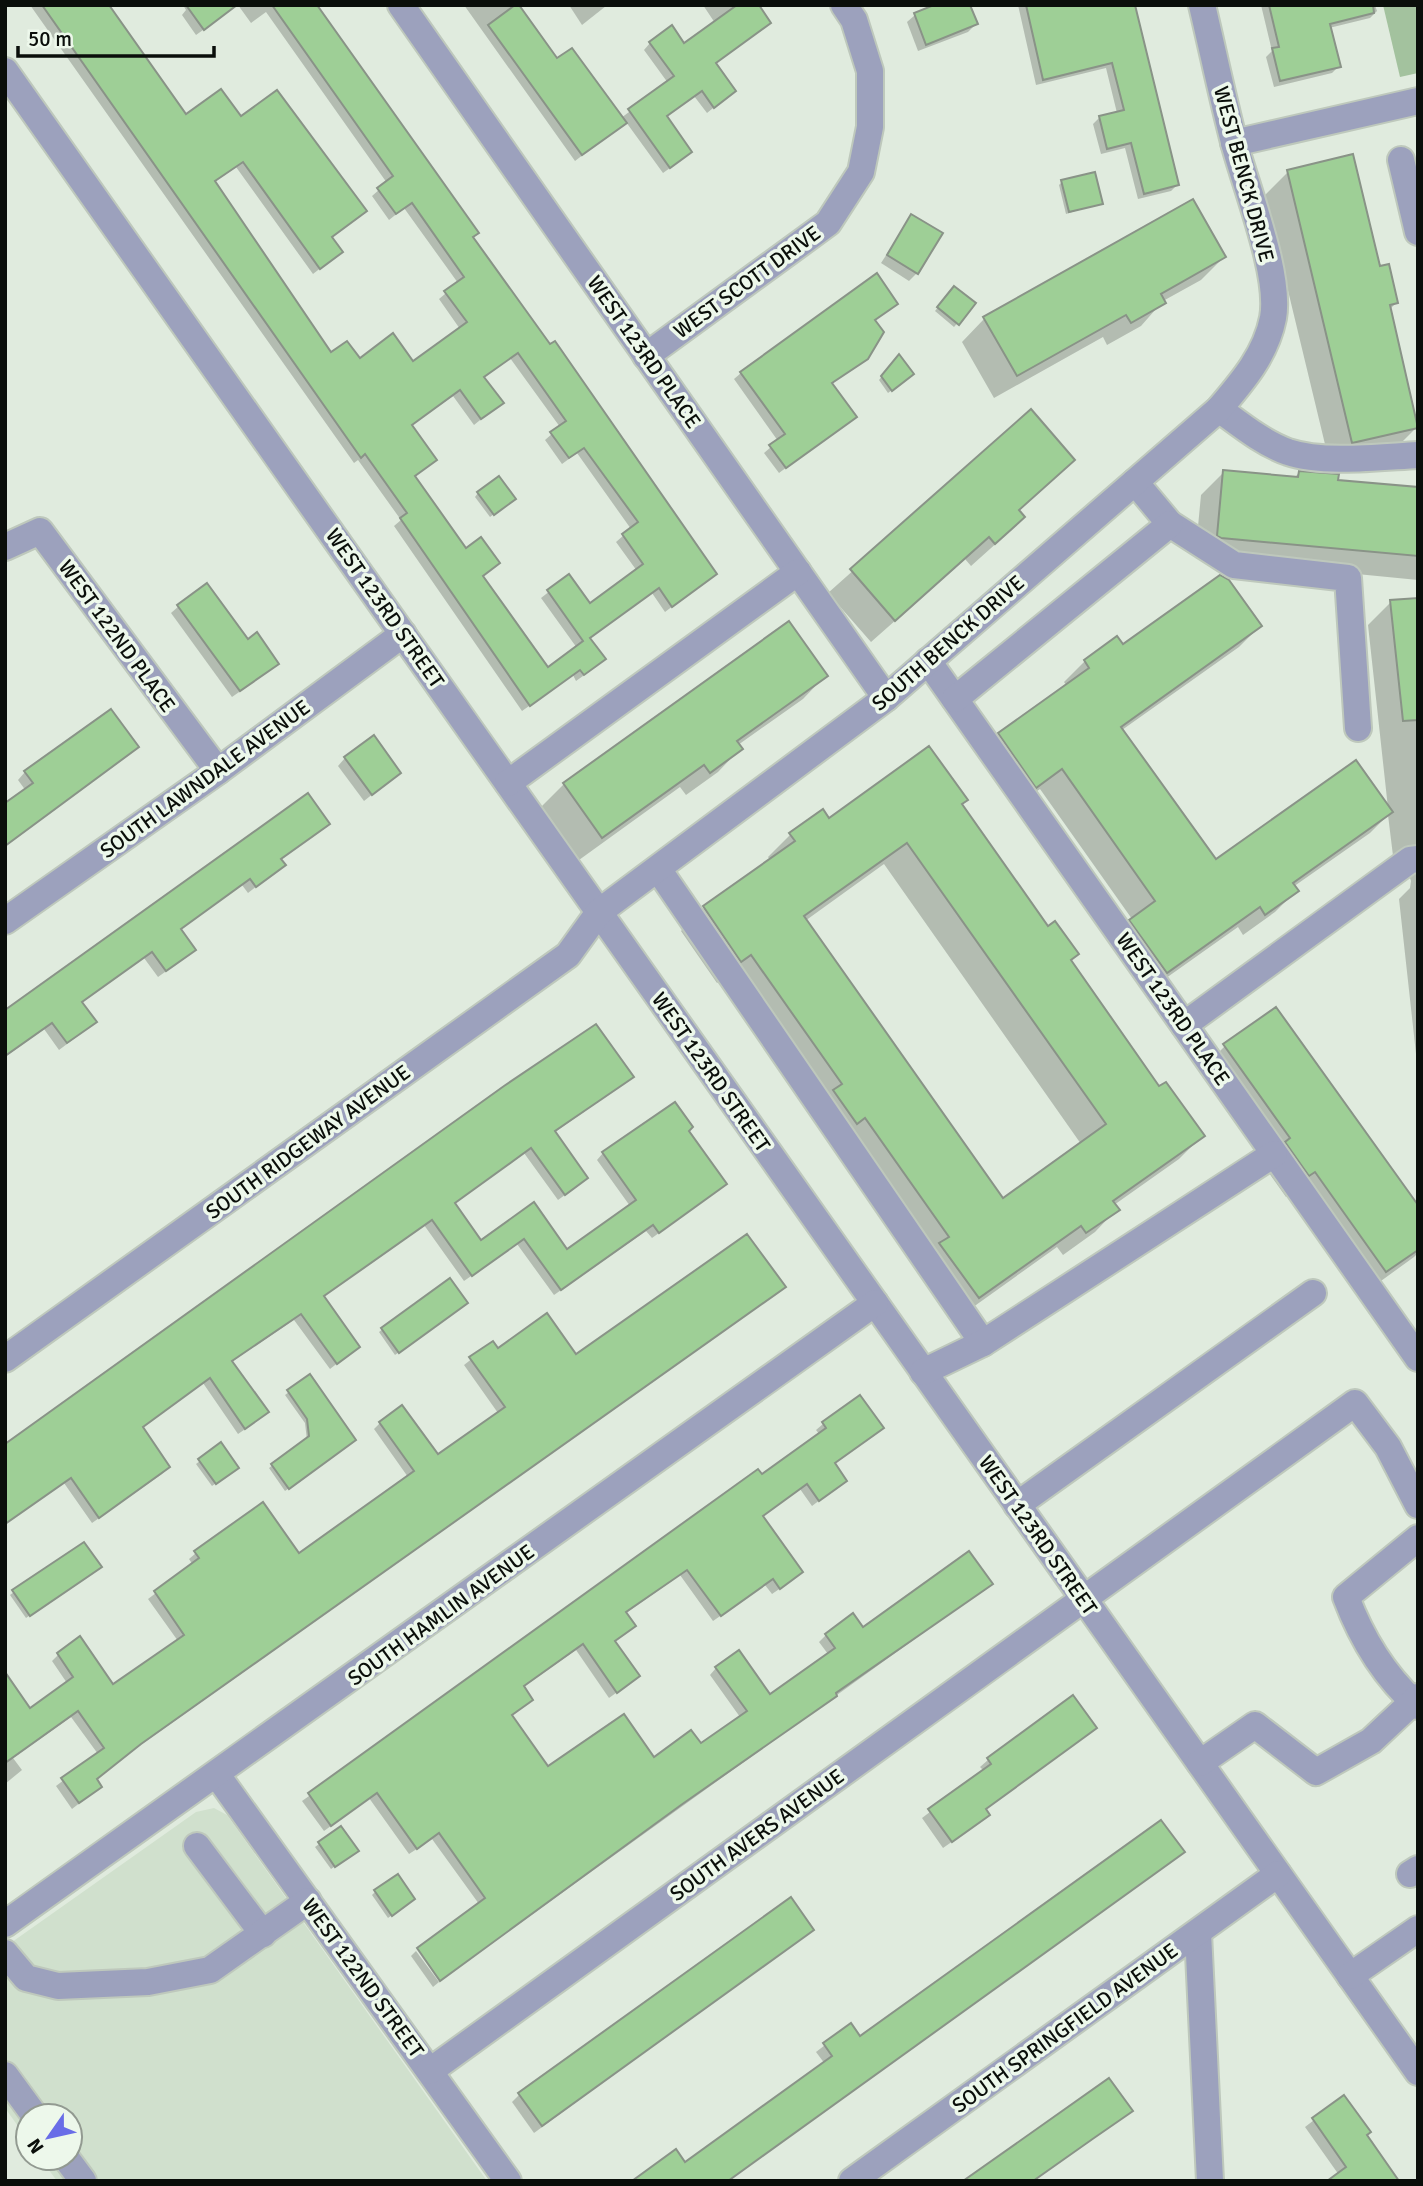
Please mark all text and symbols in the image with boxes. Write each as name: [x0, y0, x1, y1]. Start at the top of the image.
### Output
scale bar: [18, 14, 214, 58]
text: 50 m: [28, 26, 72, 52]
street label: WEST BENCK DRIVE: [1208, 83, 1280, 265]
street label: WEST SCOTT DRIVE: [668, 220, 826, 344]
street label: WEST 123RD PLACE: [582, 271, 706, 433]
street label: WEST 123RD STREET: [320, 523, 450, 693]
street label: WEST 122ND PLACE: [53, 555, 181, 717]
street label: SOUTH BENCK DRIVE: [866, 570, 1030, 716]
street label: SOUTH LAWNDALE AVENUE: [95, 694, 315, 864]
street label: WEST 123RD PLACE: [1111, 928, 1235, 1090]
street label: WEST 123RD STREET: [646, 987, 776, 1157]
street label: SOUTH RIDGEWAY AVENUE: [201, 1059, 415, 1225]
street label: WEST 123RD STREET: [973, 1450, 1103, 1620]
street label: SOUTH HAMLIN AVENUE: [343, 1539, 539, 1691]
street label: SOUTH AVERS AVENUE: [665, 1763, 849, 1907]
street label: WEST 122ND STREET: [297, 1893, 430, 2063]
street label: SOUTH SPRINGFIELD AVENUE: [947, 1937, 1183, 2119]
north arrow: [14, 2102, 84, 2172]
text: N: [22, 2134, 49, 2158]

